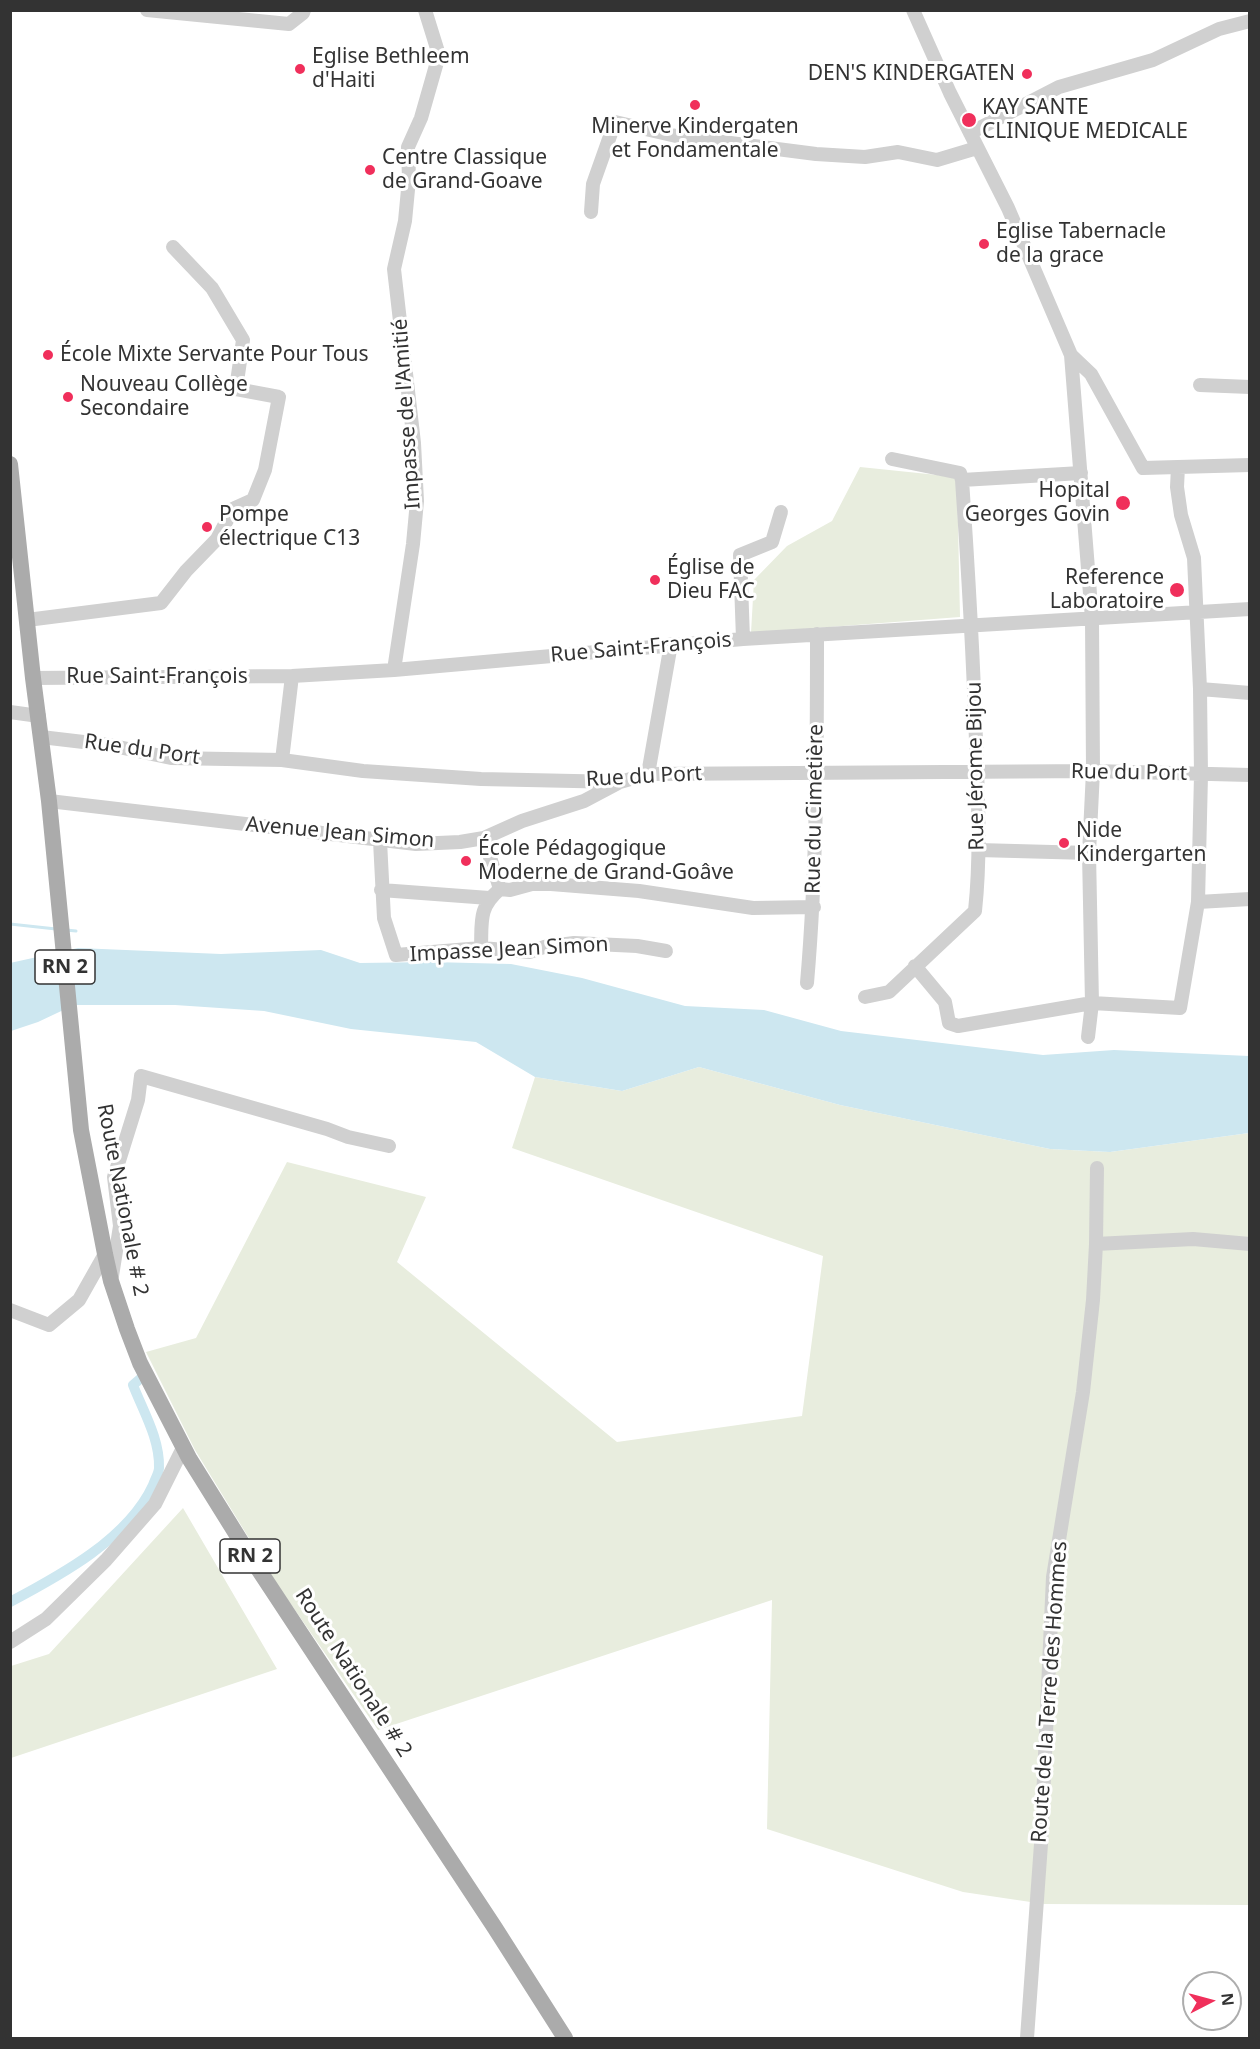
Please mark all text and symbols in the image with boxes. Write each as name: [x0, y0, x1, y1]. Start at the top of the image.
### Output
place label: Eglise Bethleem d'Haiti: [312, 44, 470, 94]
place label: DEN'S KINDERGATEN: [808, 61, 1015, 87]
marker: Eglise Bethleem d'Haiti: [293, 62, 307, 76]
marker: DEN'S KINDERGATEN: [1020, 67, 1034, 81]
place label: KAY SANTE CLINIQUE MEDICALE: [982, 95, 1188, 145]
marker: Minerve Kindergaten et Fondamentale: [688, 98, 702, 112]
marker: KAY SANTE CLINIQUE MEDICALE: [960, 111, 978, 129]
place label: Minerve Kindergaten et Fondamentale: [591, 114, 799, 164]
place label: Centre Classique de Grand-Goave: [382, 145, 547, 195]
marker: Centre Classique de Grand-Goave: [363, 163, 377, 177]
place label: Eglise Tabernacle de la grace: [996, 219, 1166, 269]
marker: Eglise Tabernacle de la grace: [977, 237, 991, 251]
street label: Impasse de l'Amitié: [388, 318, 426, 510]
place label: École Mixte Servante Pour Tous: [60, 342, 368, 368]
marker: École Mixte Servante Pour Tous: [41, 348, 55, 362]
place label: Nouveau Collège Secondaire: [80, 372, 248, 422]
marker: Nouveau Collège Secondaire: [61, 390, 75, 404]
place label: Hopital Georges Govin: [965, 478, 1110, 528]
marker: Hopital Georges Govin: [1114, 494, 1132, 512]
place label: Pompe électrique C13: [219, 502, 360, 552]
marker: Pompe électrique C13: [200, 520, 214, 534]
place label: Église de Dieu FAC: [667, 555, 755, 605]
place label: Reference Laboratoire: [1050, 565, 1164, 615]
marker: Église de Dieu FAC: [648, 573, 662, 587]
marker: Reference Laboratoire: [1168, 581, 1186, 599]
street label: Rue Saint-François: [549, 628, 733, 668]
street label: Rue Saint-François: [66, 664, 248, 690]
street label: Rue Jérome Bijou: [962, 681, 990, 851]
street label: Rue du Cimetière: [801, 724, 829, 894]
street label: Rue du Port: [83, 729, 201, 771]
street label: Rue du Port: [1071, 759, 1187, 787]
street label: Rue du Port: [585, 761, 703, 793]
street label: Avenue Jean Simon: [245, 812, 435, 854]
place label: Nide Kindergarten: [1076, 818, 1206, 868]
place label: École Pédagogique Moderne de Grand-Goâve: [478, 836, 734, 886]
marker: Nide Kindergarten: [1057, 836, 1071, 850]
marker: École Pédagogique Moderne de Grand-Goâve: [459, 854, 473, 868]
street label: Impasse Jean Simon: [409, 932, 609, 968]
road number: RN 2: [35, 950, 95, 984]
street label: Route Nationale # 2: [91, 1102, 153, 1298]
road number: RN 2: [220, 1539, 280, 1573]
street label: Route de la Terre des Hommes: [1027, 1540, 1073, 1844]
street label: Route Nationale # 2: [289, 1584, 417, 1762]
north arrow: [1182, 1971, 1242, 2031]
text: N: [1216, 1992, 1240, 2007]

